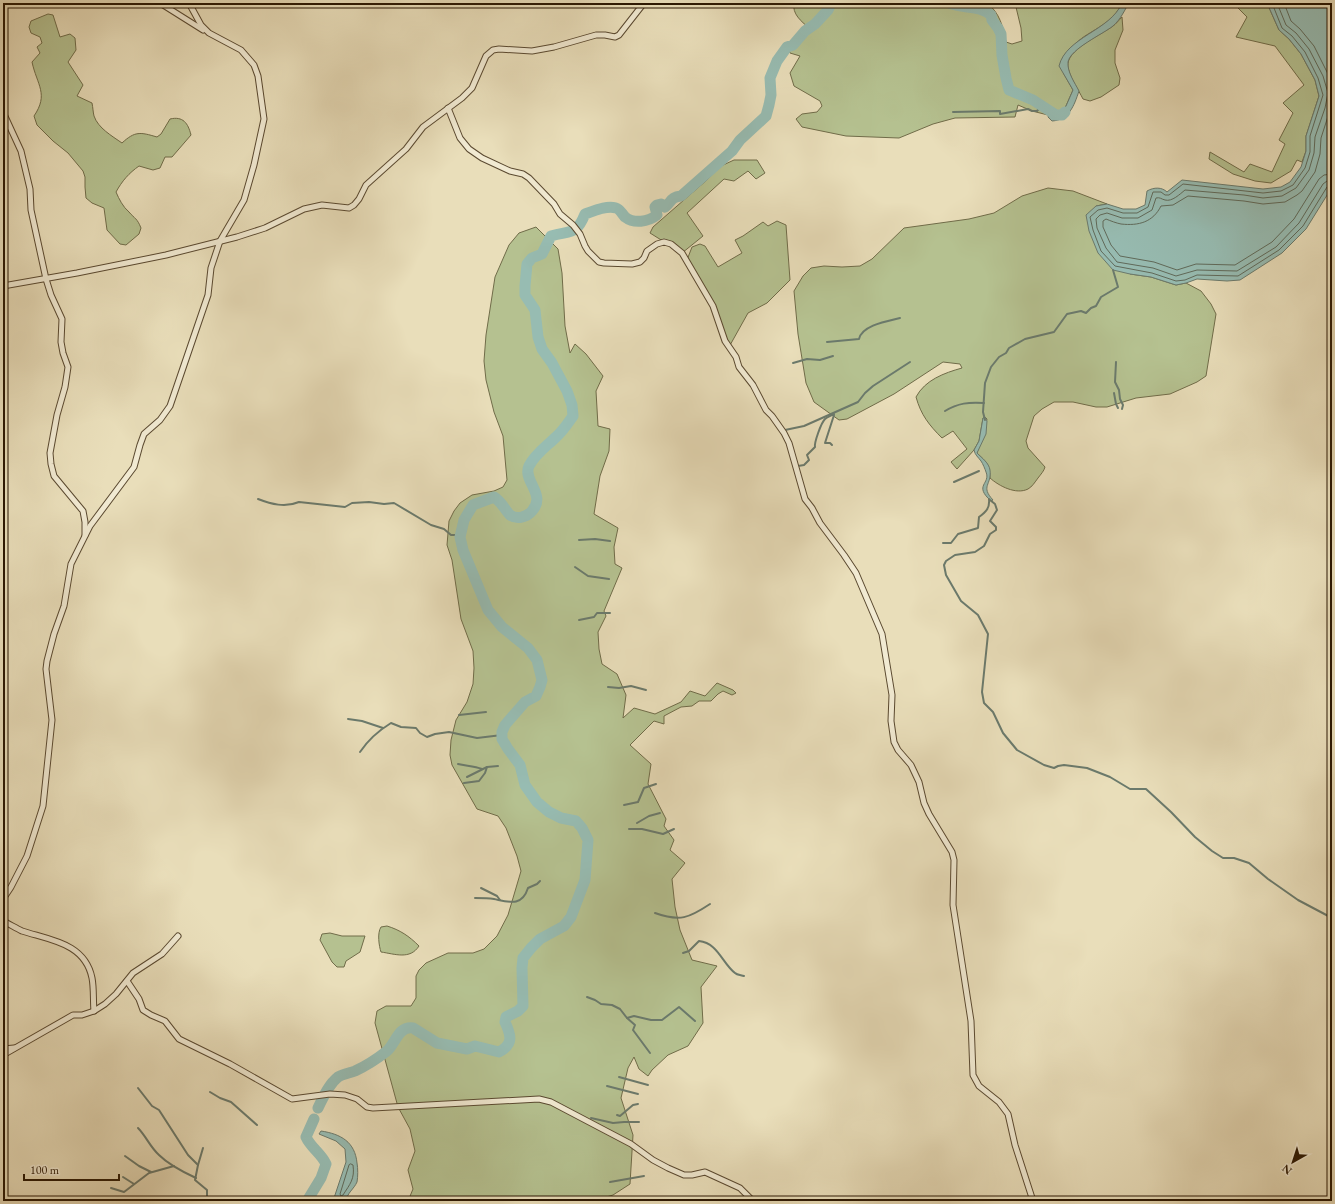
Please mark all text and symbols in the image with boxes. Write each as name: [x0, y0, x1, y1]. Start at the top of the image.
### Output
north arrow: [1273, 1142, 1313, 1182]
scale bar: [24, 1156, 119, 1182]
text: N: [1279, 1161, 1295, 1178]
text: 100 m: [30, 1162, 60, 1178]

